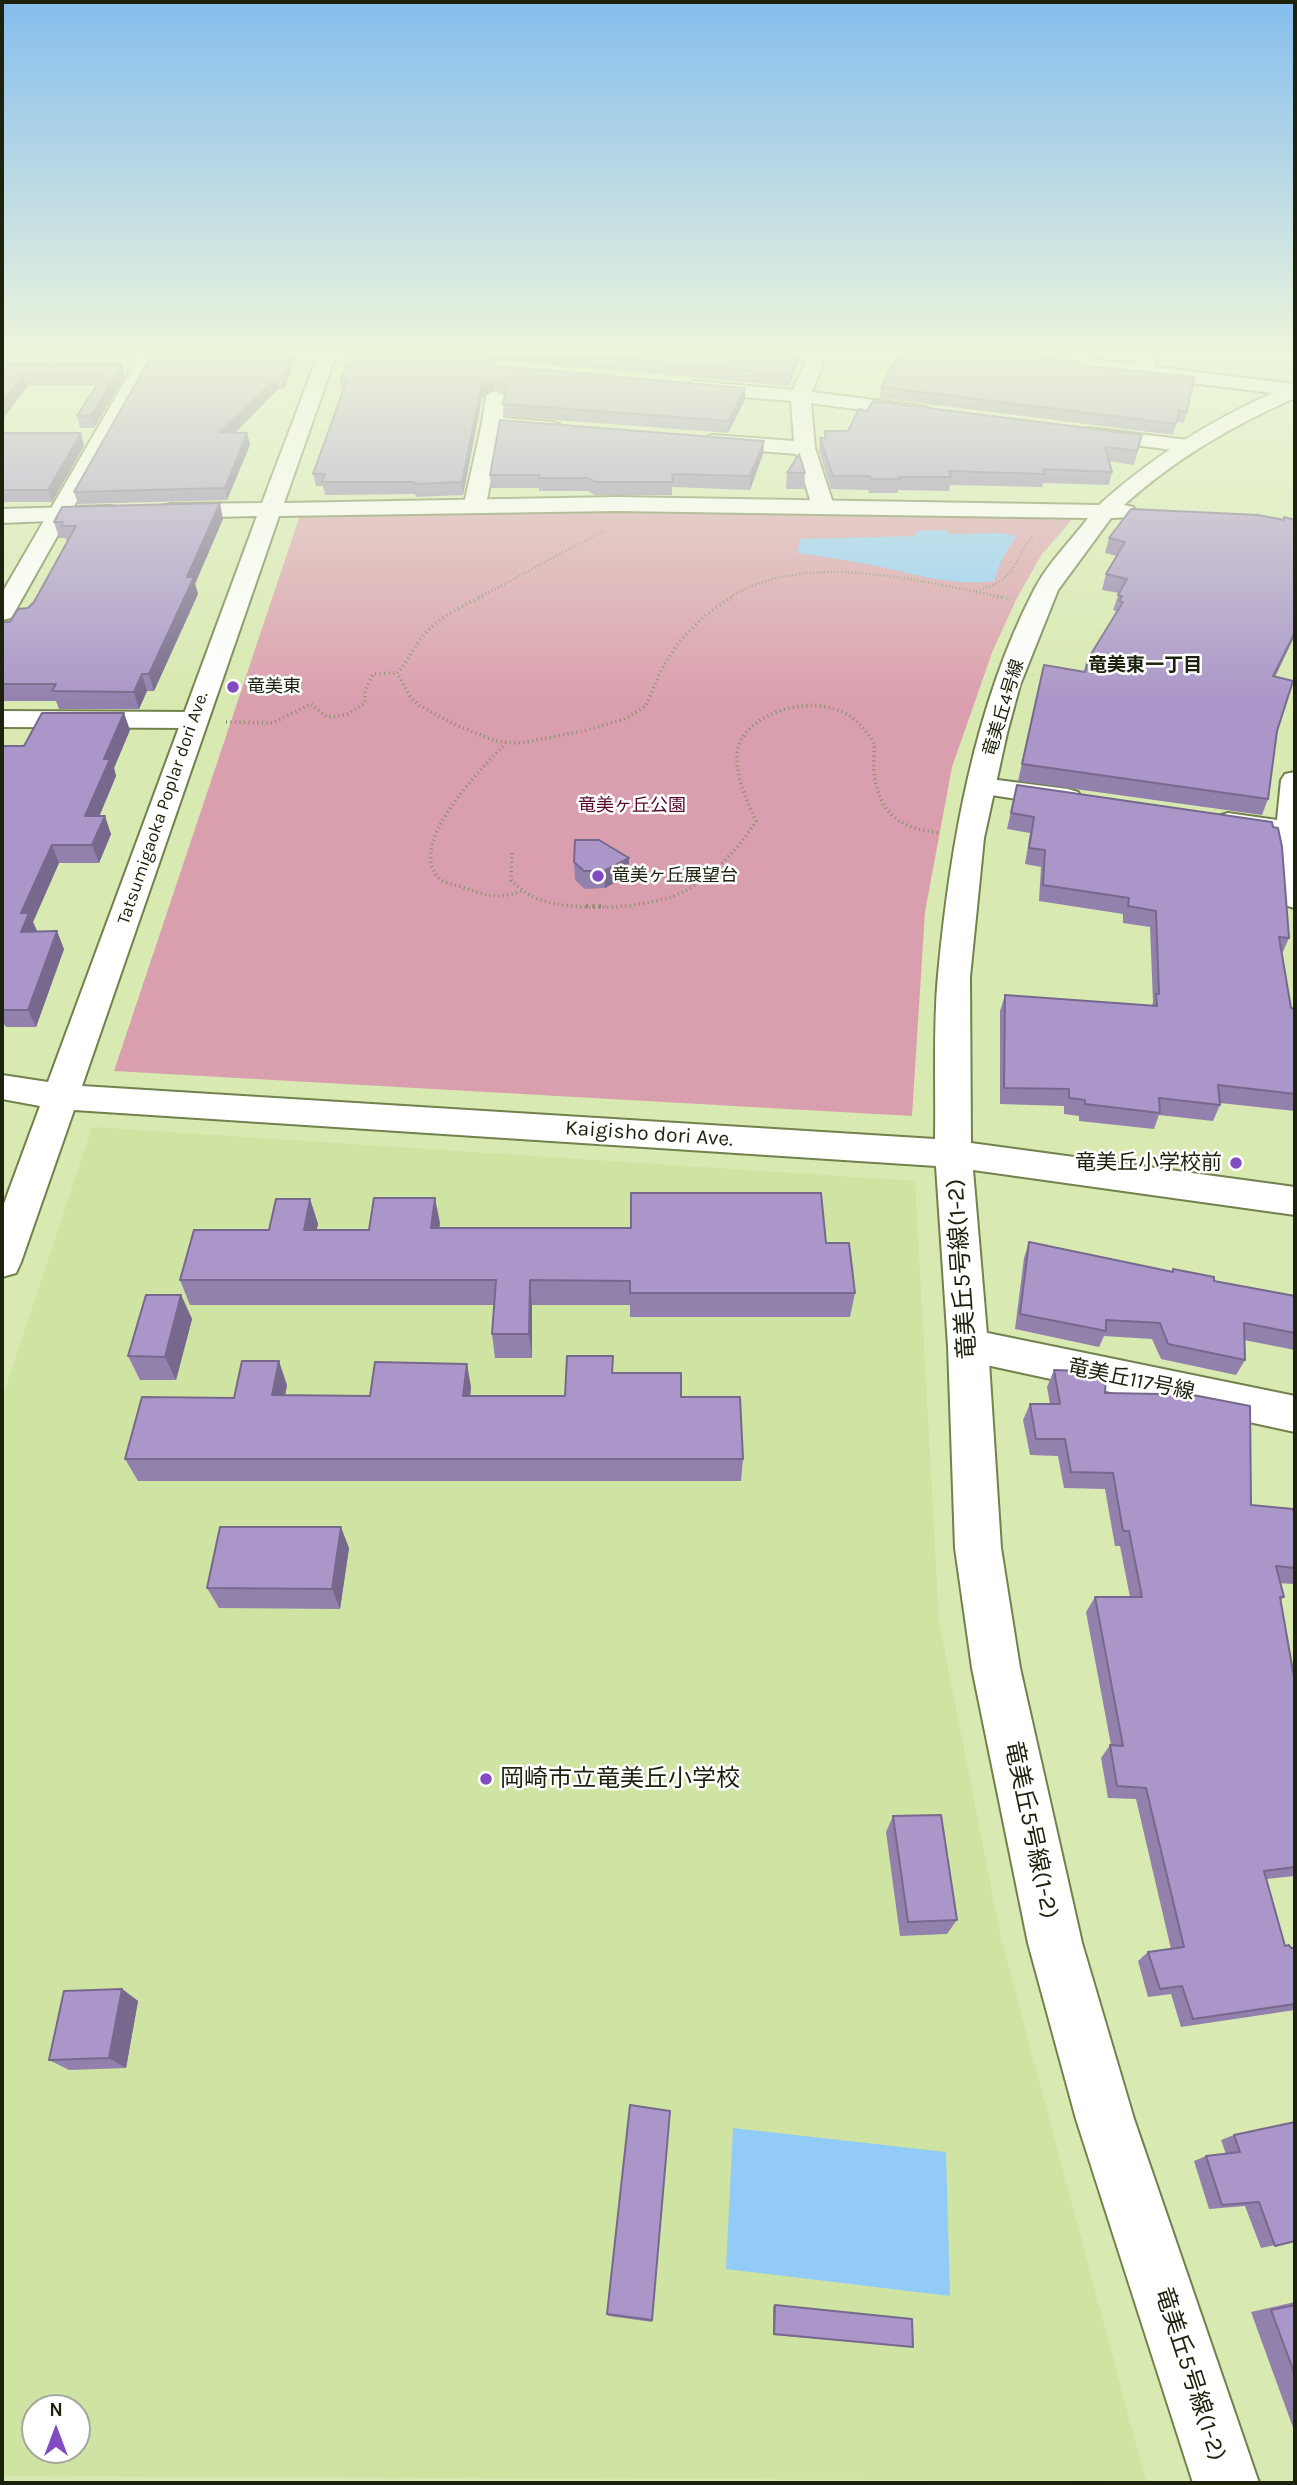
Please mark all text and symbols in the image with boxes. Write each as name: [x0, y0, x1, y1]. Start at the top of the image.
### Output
district label: 竜美東一丁目: [1088, 655, 1202, 677]
street label: 竜美丘4号線: [979, 657, 1029, 759]
place label: 竜美東: [247, 676, 301, 698]
marker: 竜美東: [225, 679, 241, 695]
street label: Tatsumigaoka Poplar dori Ave.: [113, 689, 213, 927]
park label: 竜美ヶ丘公園: [578, 795, 686, 817]
place label: 竜美ヶ丘展望台: [612, 865, 738, 887]
marker: 竜美ヶ丘展望台: [590, 868, 606, 884]
street label: Kaigisho dori Ave.: [564, 1116, 734, 1152]
place label: 竜美丘小学校前: [1075, 1150, 1222, 1176]
marker: 竜美丘小学校前: [1228, 1155, 1244, 1171]
street label: 竜美丘5号線(1-2): [941, 1178, 983, 1360]
street label: 竜美丘117号線: [1065, 1354, 1197, 1406]
street label: 竜美丘5号線(1-2): [998, 1739, 1064, 1921]
place label: 岡崎市立竜美丘小学校: [500, 1765, 740, 1793]
marker: 岡崎市立竜美丘小学校: [478, 1771, 494, 1787]
street label: 竜美丘5号線(1-2): [1148, 2284, 1232, 2464]
north arrow: [21, 2394, 91, 2464]
text: N: [49, 2399, 63, 2421]

